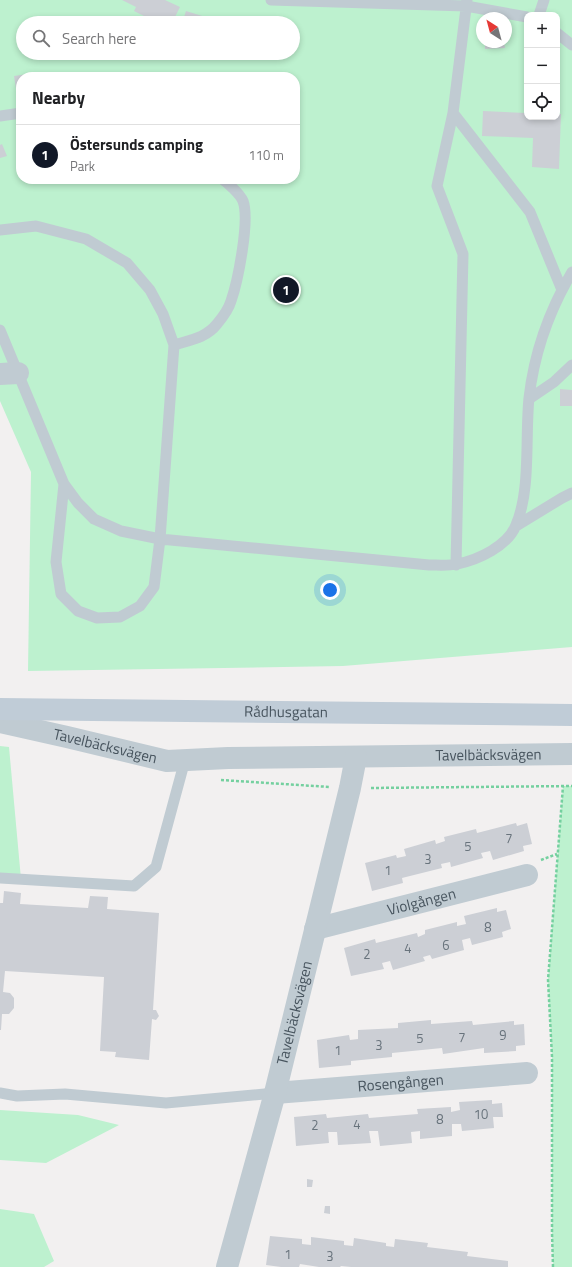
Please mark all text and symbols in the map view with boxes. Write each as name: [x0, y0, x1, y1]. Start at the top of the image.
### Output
north arrow: [476, 12, 512, 48]
map controls: [524, 12, 560, 120]
button: +: [524, 12, 560, 48]
search box: [16, 16, 300, 60]
icon: search: [30, 27, 52, 49]
text: Search here: [62, 27, 136, 50]
button: −: [524, 48, 560, 84]
button: locate: [524, 84, 560, 120]
text: Nearby: [32, 85, 85, 111]
text: Östersunds camping: [70, 133, 203, 156]
text: 1: [41, 145, 49, 165]
text: 110 m: [248, 145, 284, 165]
text: Park: [70, 156, 95, 176]
pin: 1: [273, 275, 299, 305]
your location: [320, 580, 340, 600]
street label: Rådhusgatan: [244, 700, 328, 723]
street label: Tavelbäcksvägen: [51, 722, 160, 769]
street label: Tavelbäcksvägen: [435, 742, 542, 767]
house number: 7: [505, 828, 513, 848]
house number: 5: [464, 836, 472, 856]
house number: 3: [424, 849, 432, 869]
house number: 1: [384, 860, 392, 880]
street label: Violgången: [385, 882, 458, 921]
house number: 8: [484, 917, 492, 937]
house number: 6: [442, 935, 450, 955]
house number: 4: [404, 938, 412, 958]
house number: 2: [363, 944, 371, 964]
street label: Tavelbäcksvägen: [270, 958, 318, 1067]
house number: 9: [499, 1025, 507, 1045]
house number: 7: [458, 1027, 466, 1047]
house number: 5: [416, 1028, 424, 1048]
house number: 3: [375, 1035, 383, 1055]
house number: 1: [334, 1040, 342, 1060]
street label: Rosengången: [357, 1068, 444, 1097]
house number: 10: [474, 1104, 488, 1124]
house number: 8: [436, 1109, 444, 1129]
house number: 4: [353, 1114, 361, 1134]
house number: 2: [311, 1115, 319, 1135]
house number: 1: [284, 1244, 292, 1264]
house number: 3: [326, 1246, 334, 1266]

